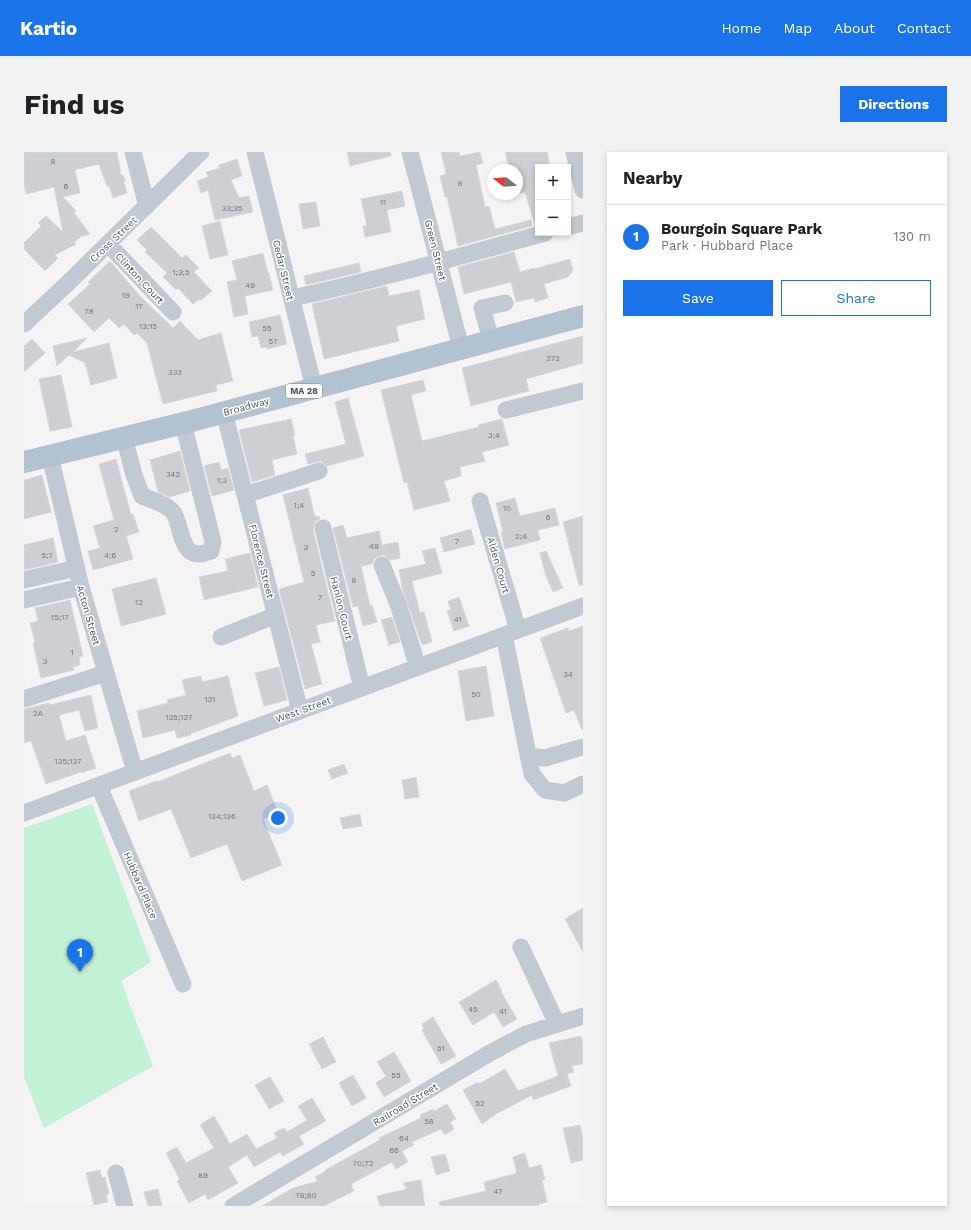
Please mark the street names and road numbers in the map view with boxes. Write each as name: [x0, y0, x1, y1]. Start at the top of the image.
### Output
street label: Cross Street: [88, 214, 140, 264]
street label: Green Street: [423, 219, 449, 283]
street label: Cedar Street: [271, 239, 297, 302]
street label: Clinton Court: [113, 251, 167, 307]
road number: MA 28: [286, 384, 322, 398]
street label: Broadway: [222, 395, 271, 418]
street label: Florence Street: [247, 523, 276, 600]
street label: Alden Court: [485, 536, 512, 595]
street label: Hanlon Court: [328, 575, 355, 642]
street label: Acton Street: [75, 584, 103, 647]
street label: West Street: [274, 694, 333, 725]
street label: Hubbard Place: [122, 850, 160, 920]
street label: Railroad Street: [371, 1080, 440, 1128]

